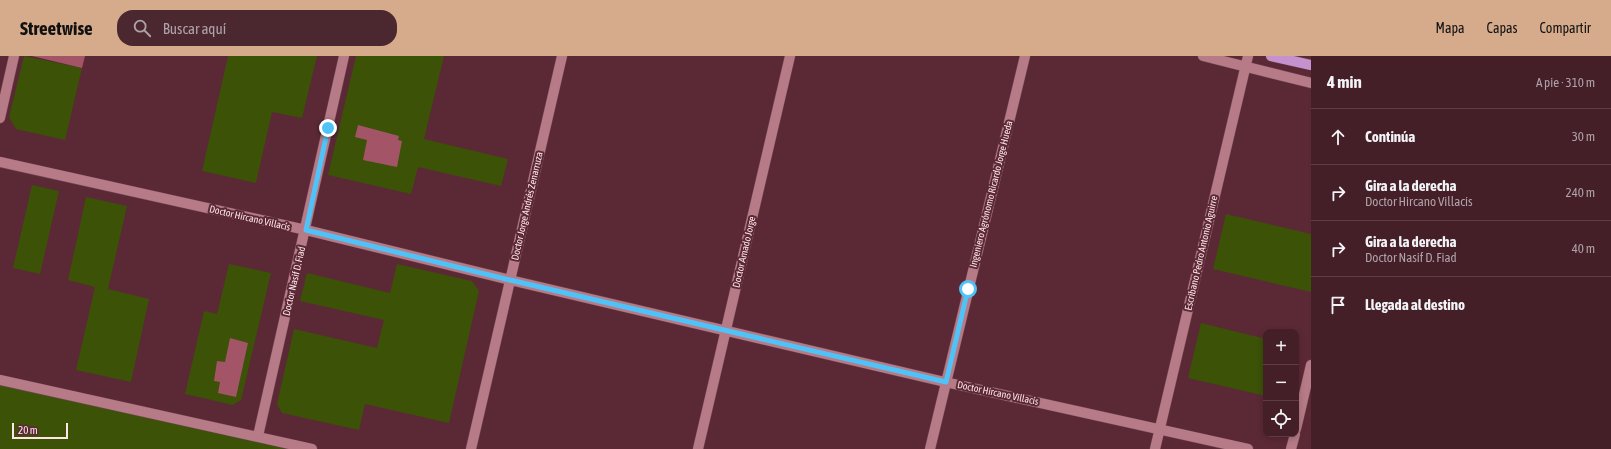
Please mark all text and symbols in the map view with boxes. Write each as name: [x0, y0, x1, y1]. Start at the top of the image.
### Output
search box: [117, 10, 397, 46]
text: Streetwise: [20, 17, 93, 39]
icon: search: [131, 17, 153, 39]
text: Buscar aquí: [163, 20, 226, 37]
text: Mapa: [1436, 20, 1465, 36]
text: Capas: [1487, 20, 1518, 36]
text: Compartir: [1540, 20, 1591, 36]
text: 4 min: [1327, 72, 1362, 92]
text: A pie · 310 m: [1536, 75, 1595, 90]
route end: [319, 119, 337, 137]
street label: Ingeniero Agrónomo Ricardo Jorge Hueda: [967, 119, 1015, 269]
icon: ahead: [1327, 126, 1349, 148]
text: Continúa: [1365, 128, 1415, 145]
text: 30 m: [1572, 129, 1595, 144]
street label: Doctor Jorge Andrés Zenarruza: [509, 150, 545, 261]
text: Gira a la derecha: [1365, 177, 1456, 194]
icon: right: [1327, 182, 1349, 204]
text: 240 m: [1566, 185, 1595, 200]
street label: Escribano Pedro Antonio Aguirre: [1182, 194, 1220, 311]
text: Doctor Hircano Villacís: [1365, 194, 1473, 209]
street label: Doctor Hircano Villacís: [208, 203, 292, 233]
street label: Doctor Amado Jorge: [730, 215, 758, 289]
text: Gira a la derecha: [1365, 233, 1456, 250]
icon: right: [1327, 238, 1349, 260]
text: 40 m: [1572, 241, 1595, 256]
street label: Doctor Nasif D. Fiad: [281, 245, 307, 317]
text: Doctor Nasif D. Fiad: [1365, 250, 1457, 265]
route start: [959, 280, 977, 298]
icon: arrive: [1327, 294, 1349, 316]
text: Llegada al destino: [1365, 296, 1465, 313]
map controls: [1263, 329, 1299, 437]
button: +: [1263, 329, 1299, 365]
button: −: [1263, 365, 1299, 401]
street label: Doctor Hircano Villacís: [956, 379, 1040, 407]
button: locate: [1263, 401, 1299, 437]
scale bar: [12, 421, 68, 440]
text: 20 m: [18, 424, 38, 436]

